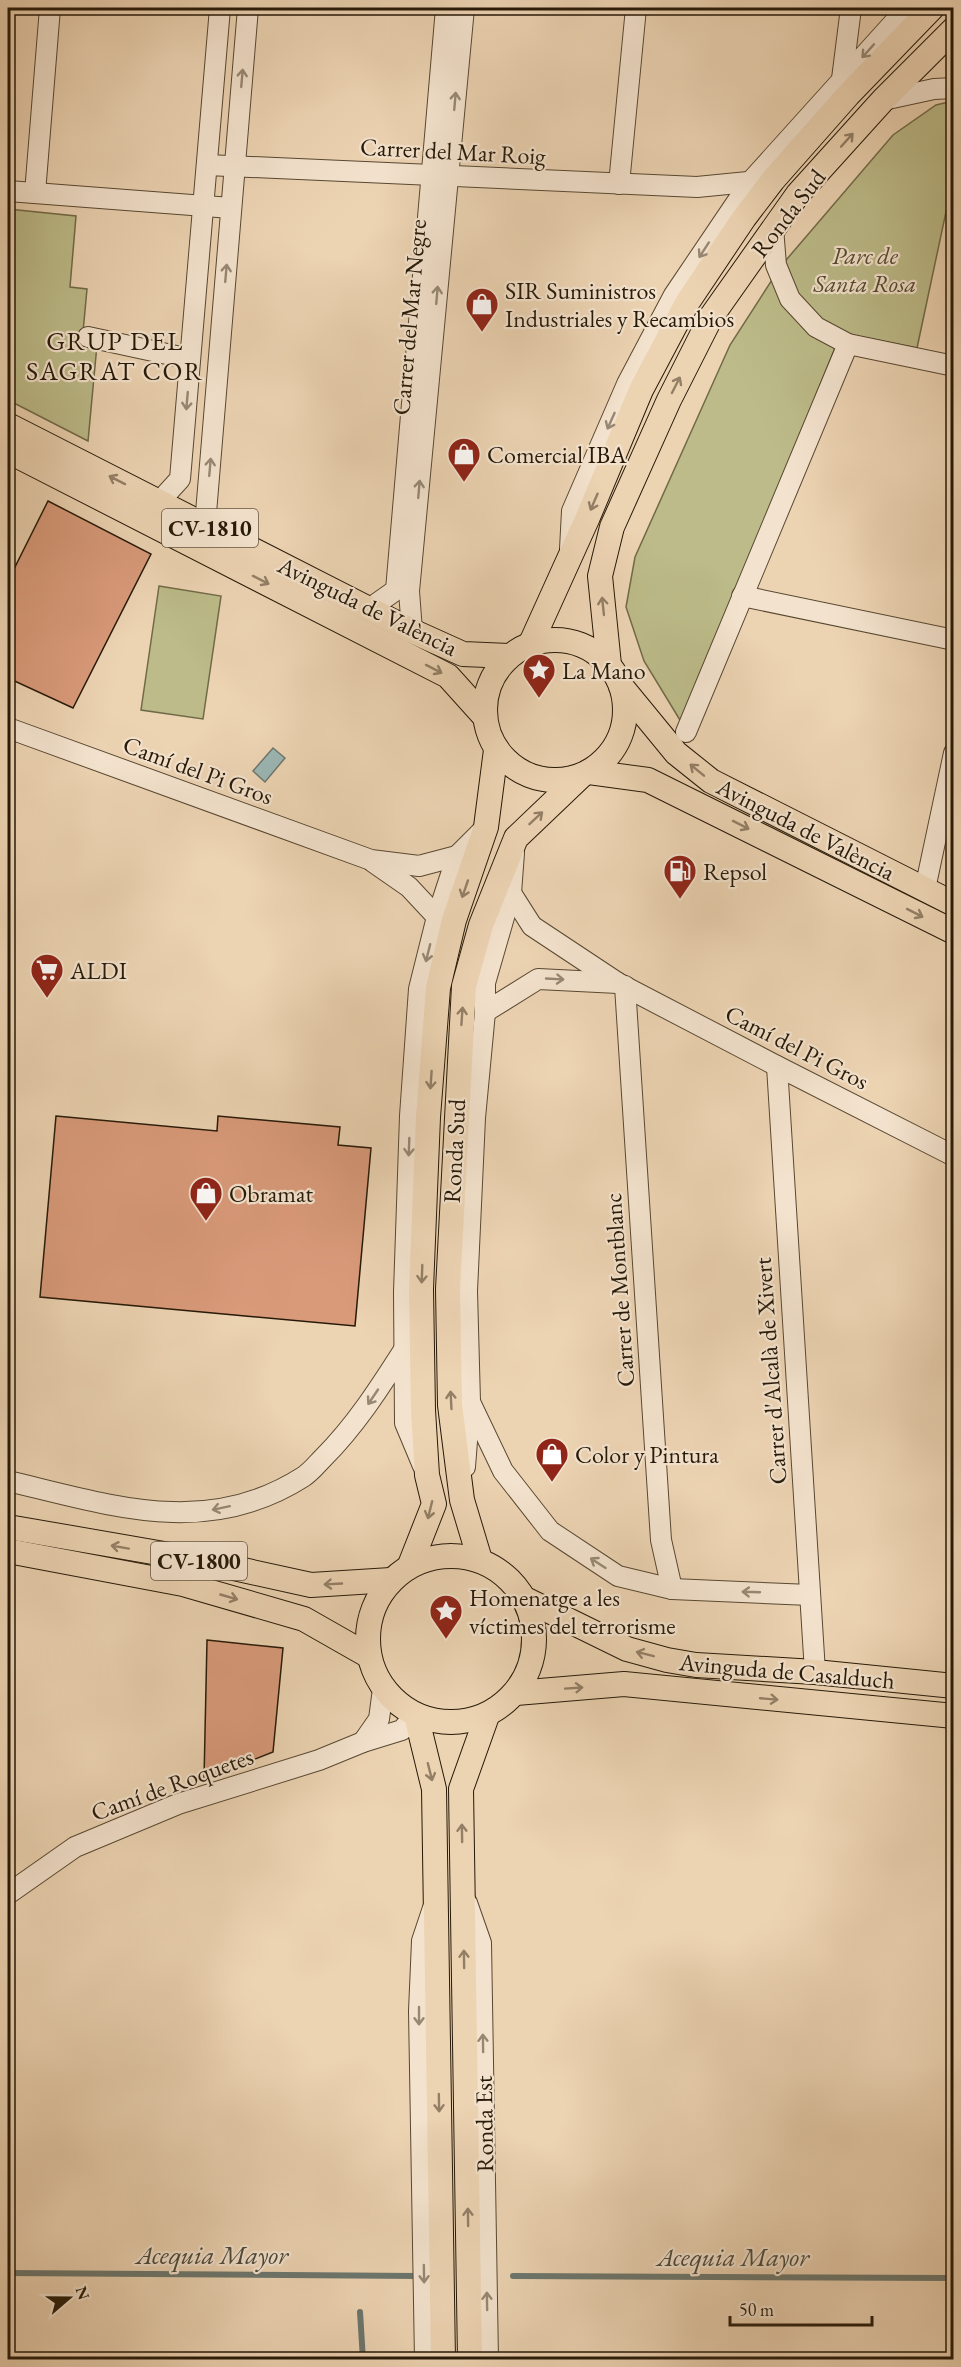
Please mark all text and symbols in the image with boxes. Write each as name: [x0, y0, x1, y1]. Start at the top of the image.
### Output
one-way arrow: [861, 43, 875, 58]
one-way arrow: [237, 69, 248, 89]
one-way arrow: [450, 91, 461, 111]
street label: Carrer del Mar Roig: [359, 131, 547, 171]
one-way arrow: [840, 133, 854, 148]
street label: Ronda Sud: [744, 162, 833, 264]
street label: Carrer del Mar Negre: [385, 218, 433, 416]
park label: Parc de Santa Rosa: [813, 240, 916, 299]
one-way arrow: [698, 241, 710, 258]
one-way arrow: [221, 263, 232, 283]
place label: SIR Suministros Industriales y Recambios: [505, 275, 734, 334]
one-way arrow: [432, 285, 443, 305]
shop icon: SIR Suministros Industriales y Recambios: [464, 286, 500, 333]
district label: GRUP DEL SAGRAT COR: [26, 324, 204, 388]
one-way arrow: [671, 376, 683, 394]
one-way arrow: [181, 390, 192, 410]
one-way arrow: [605, 411, 617, 429]
shop icon: Comercial IBA: [446, 436, 482, 483]
place label: Comercial IBA: [487, 439, 627, 470]
one-way arrow: [205, 458, 216, 478]
one-way arrow: [108, 474, 126, 485]
one-way arrow: [414, 480, 425, 500]
one-way arrow: [588, 493, 599, 511]
road number: CV-1810: [162, 509, 258, 547]
street label: Avinguda de València: [272, 549, 463, 663]
one-way arrow: [251, 575, 269, 586]
one-way arrow: [597, 597, 608, 617]
place icon: La Mano: [521, 652, 557, 699]
place label: La Mano: [562, 655, 646, 686]
one-way arrow: [425, 664, 443, 675]
street label: Camí del Pi Gros: [119, 729, 277, 811]
one-way arrow: [689, 763, 705, 776]
street label: Avinguda de València: [711, 770, 901, 888]
one-way arrow: [528, 812, 543, 826]
one-way arrow: [732, 820, 750, 832]
fuel station icon: Repsol: [662, 853, 698, 900]
place label: Repsol: [703, 856, 767, 887]
one-way arrow: [459, 879, 470, 898]
one-way arrow: [906, 908, 924, 920]
one-way arrow: [421, 943, 433, 962]
supermarket icon: ALDI: [29, 952, 65, 999]
place label: ALDI: [69, 955, 127, 986]
one-way arrow: [545, 974, 565, 985]
street label: Camí del Pi Gros: [720, 998, 874, 1096]
one-way arrow: [456, 1007, 467, 1027]
one-way arrow: [425, 1069, 436, 1089]
street label: Ronda Sud: [436, 1097, 472, 1204]
one-way arrow: [404, 1136, 415, 1156]
shop icon: Obramat: [188, 1175, 224, 1222]
place label: Obramat: [229, 1178, 314, 1209]
street label: Carrer de Montblanc: [597, 1192, 641, 1388]
street label: Carrer d'Alcalà de Xivert: [747, 1256, 793, 1485]
one-way arrow: [416, 1264, 427, 1284]
one-way arrow: [367, 1389, 379, 1405]
one-way arrow: [445, 1391, 456, 1411]
shop icon: Color y Pintura: [534, 1436, 570, 1483]
place label: Color y Pintura: [575, 1439, 719, 1470]
one-way arrow: [424, 1500, 436, 1519]
one-way arrow: [212, 1503, 231, 1514]
one-way arrow: [111, 1541, 131, 1552]
road number: CV-1800: [151, 1542, 247, 1580]
one-way arrow: [590, 1557, 607, 1569]
one-way arrow: [323, 1578, 343, 1589]
place label: Homenatge a les víctimes del terrorisme: [469, 1582, 676, 1641]
one-way arrow: [742, 1587, 762, 1598]
one-way arrow: [219, 1592, 238, 1603]
place icon: Homenatge a les víctimes del terrorisme: [428, 1593, 464, 1640]
street label: Avinguda de Casalduch: [677, 1646, 896, 1696]
one-way arrow: [636, 1648, 655, 1659]
one-way arrow: [564, 1682, 584, 1693]
one-way arrow: [758, 1694, 778, 1705]
street label: Camí de Roquetes: [87, 1740, 257, 1828]
one-way arrow: [425, 1762, 437, 1781]
one-way arrow: [456, 1823, 468, 1843]
one-way arrow: [459, 1950, 470, 1970]
one-way arrow: [413, 2006, 425, 2026]
one-way arrow: [477, 2034, 488, 2054]
street label: Ronda Est: [468, 2075, 500, 2173]
one-way arrow: [433, 2092, 445, 2112]
one-way arrow: [462, 2208, 474, 2228]
water label: Acequia Mayor: [134, 2238, 289, 2273]
water label: Acequia Mayor: [655, 2240, 810, 2275]
one-way arrow: [418, 2264, 429, 2284]
north arrow: [39, 2268, 99, 2328]
text: N: [71, 2283, 95, 2303]
scale bar: [730, 2289, 872, 2327]
one-way arrow: [481, 2292, 493, 2312]
text: 50 m: [739, 2298, 774, 2321]

